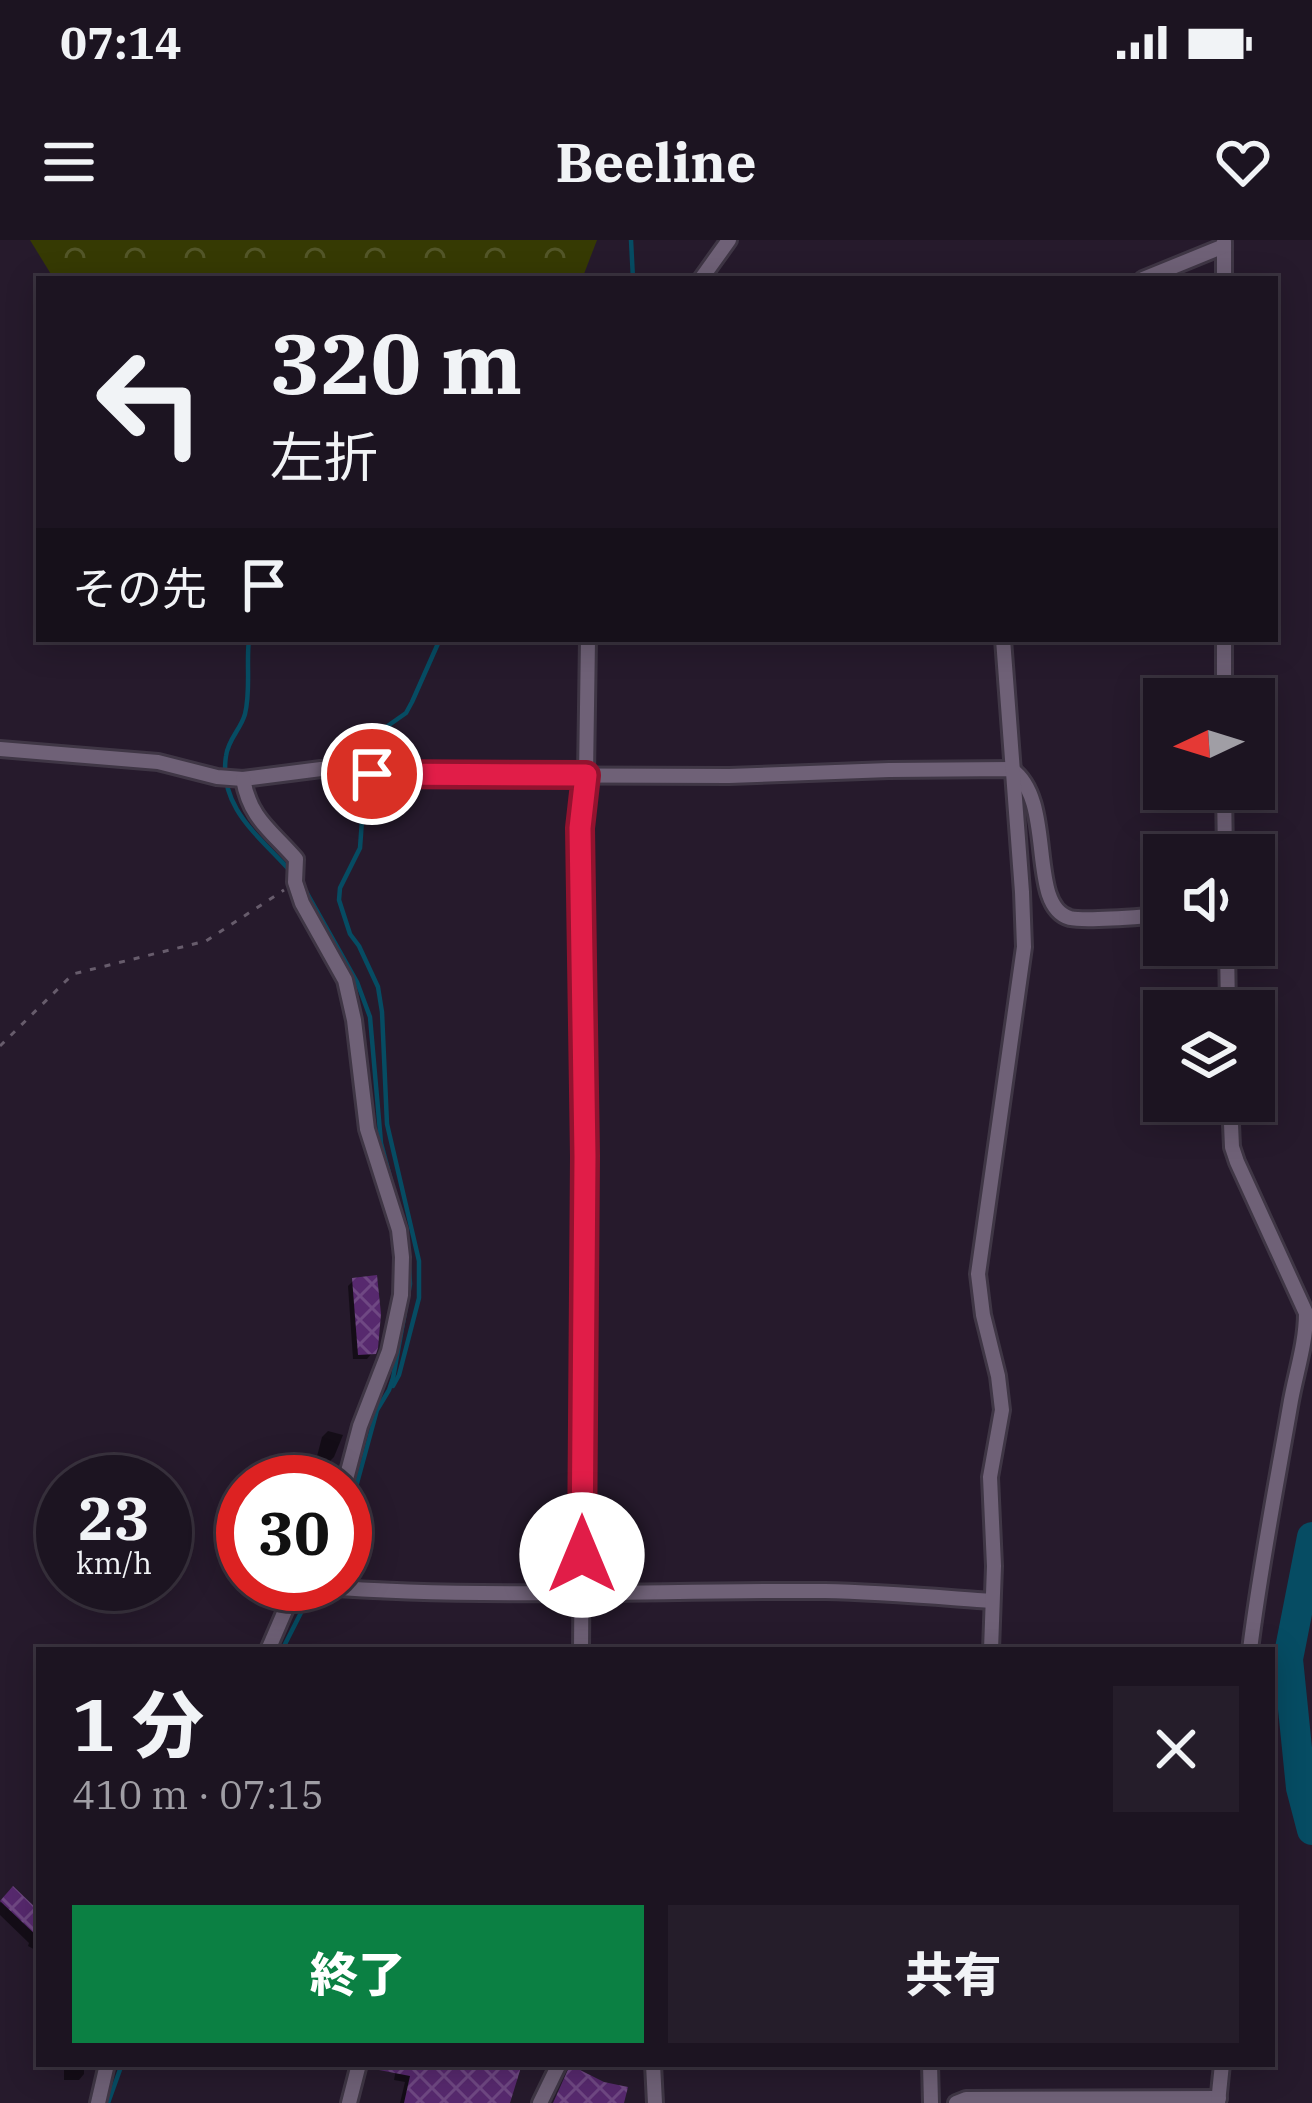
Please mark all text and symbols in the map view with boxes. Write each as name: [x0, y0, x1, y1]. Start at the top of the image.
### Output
text: 07:14: [60, 13, 182, 71]
text: Beeline: [555, 127, 757, 197]
icon: menu: [36, 129, 102, 195]
icon: heart: [1210, 129, 1276, 195]
text: 320 m: [270, 308, 522, 417]
icon: left: [72, 324, 228, 480]
text: 左折: [270, 422, 378, 492]
icon: arrive: [231, 552, 297, 618]
text: その先: [72, 559, 207, 617]
north arrow: [1143, 678, 1275, 810]
map controls: [1143, 678, 1275, 1122]
pin: [321, 723, 423, 825]
icon: arrive: [339, 741, 405, 807]
button: sound: [1143, 834, 1275, 966]
button: layers: [1143, 990, 1275, 1122]
speed limit sign: 30: [216, 1455, 372, 1611]
text: 23: [78, 1478, 150, 1557]
position arrow: [519, 1492, 645, 1618]
text: km/h: [76, 1543, 152, 1582]
text: 1 分: [72, 1677, 204, 1771]
button: close: [1113, 1686, 1239, 1812]
text: 410 m · 07:15: [72, 1769, 324, 1820]
button: 終了: [72, 1905, 644, 2043]
button: 共有: [668, 1905, 1239, 2043]

